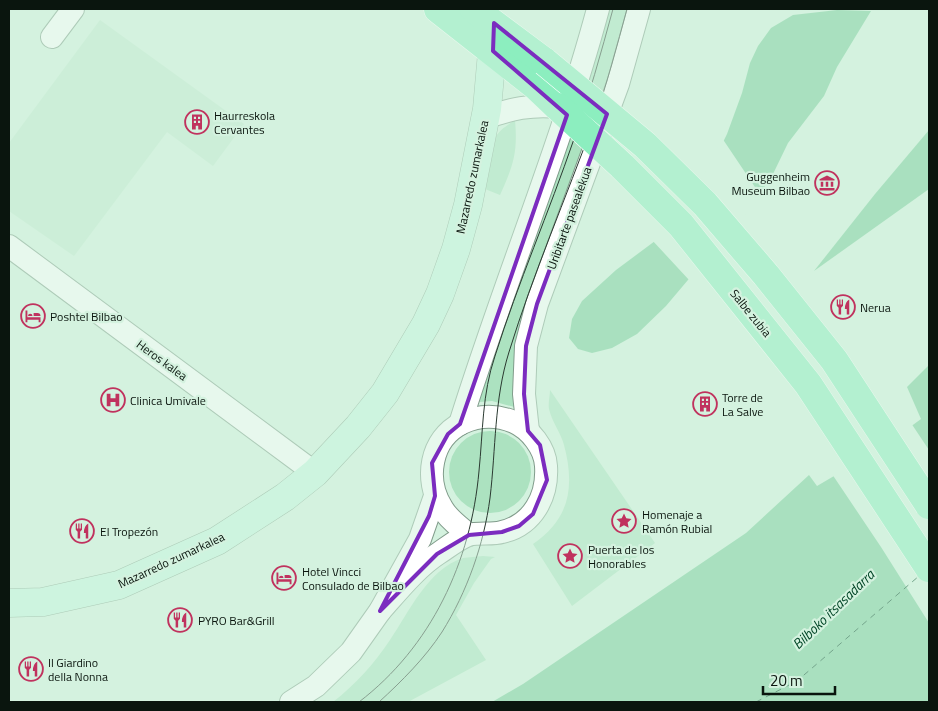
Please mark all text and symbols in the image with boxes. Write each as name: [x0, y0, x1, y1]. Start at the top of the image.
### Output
place label: Haurreskola Cervantes: [214, 106, 275, 139]
building icon: Haurreskola Cervantes: [184, 109, 210, 135]
street label: Mazarredo zumarkalea: [451, 118, 493, 236]
street label: Uribitarte pasealekua: [542, 164, 596, 272]
place label: Guggenheim Museum Bilbao: [731, 167, 810, 200]
museum icon: Guggenheim Museum Bilbao: [814, 170, 840, 196]
street label: Salbe zubia: [726, 285, 776, 341]
restaurant icon: Nerua: [830, 294, 856, 320]
place label: Nerua: [860, 298, 891, 317]
hotel icon: Poshtel Bilbao: [20, 303, 46, 329]
place label: Poshtel Bilbao: [50, 307, 123, 326]
street label: Heros kalea: [132, 335, 192, 385]
hospital icon: Clinica Umivale: [100, 387, 126, 413]
place label: Torre de La Salve: [722, 388, 763, 421]
place label: Clinica Umivale: [130, 391, 206, 410]
building icon: Torre de La Salve: [692, 391, 718, 417]
place label: Homenaje a Ramón Rubial: [642, 505, 712, 538]
place icon: Homenaje a Ramón Rubial: [611, 508, 637, 534]
restaurant icon: El Tropezón: [69, 518, 95, 544]
place label: El Tropezón: [100, 522, 158, 541]
street label: Mazarredo zumarkalea: [115, 527, 227, 593]
place label: Puerta de los Honorables: [588, 540, 655, 573]
place icon: Puerta de los Honorables: [557, 543, 583, 569]
place label: Hotel Vincci Consulado de Bilbao: [302, 562, 404, 595]
water label: Bilboko itsasadarra: [787, 564, 879, 654]
hotel icon: Hotel Vincci Consulado de Bilbao: [271, 565, 297, 591]
restaurant icon: PYRO Bar&Grill: [167, 607, 193, 633]
place label: PYRO Bar&Grill: [198, 611, 275, 630]
place label: Il Giardino della Nonna: [48, 653, 108, 686]
restaurant icon: Il Giardino della Nonna: [18, 656, 44, 682]
scale bar: [763, 664, 836, 696]
text: 20 m: [770, 669, 803, 692]

